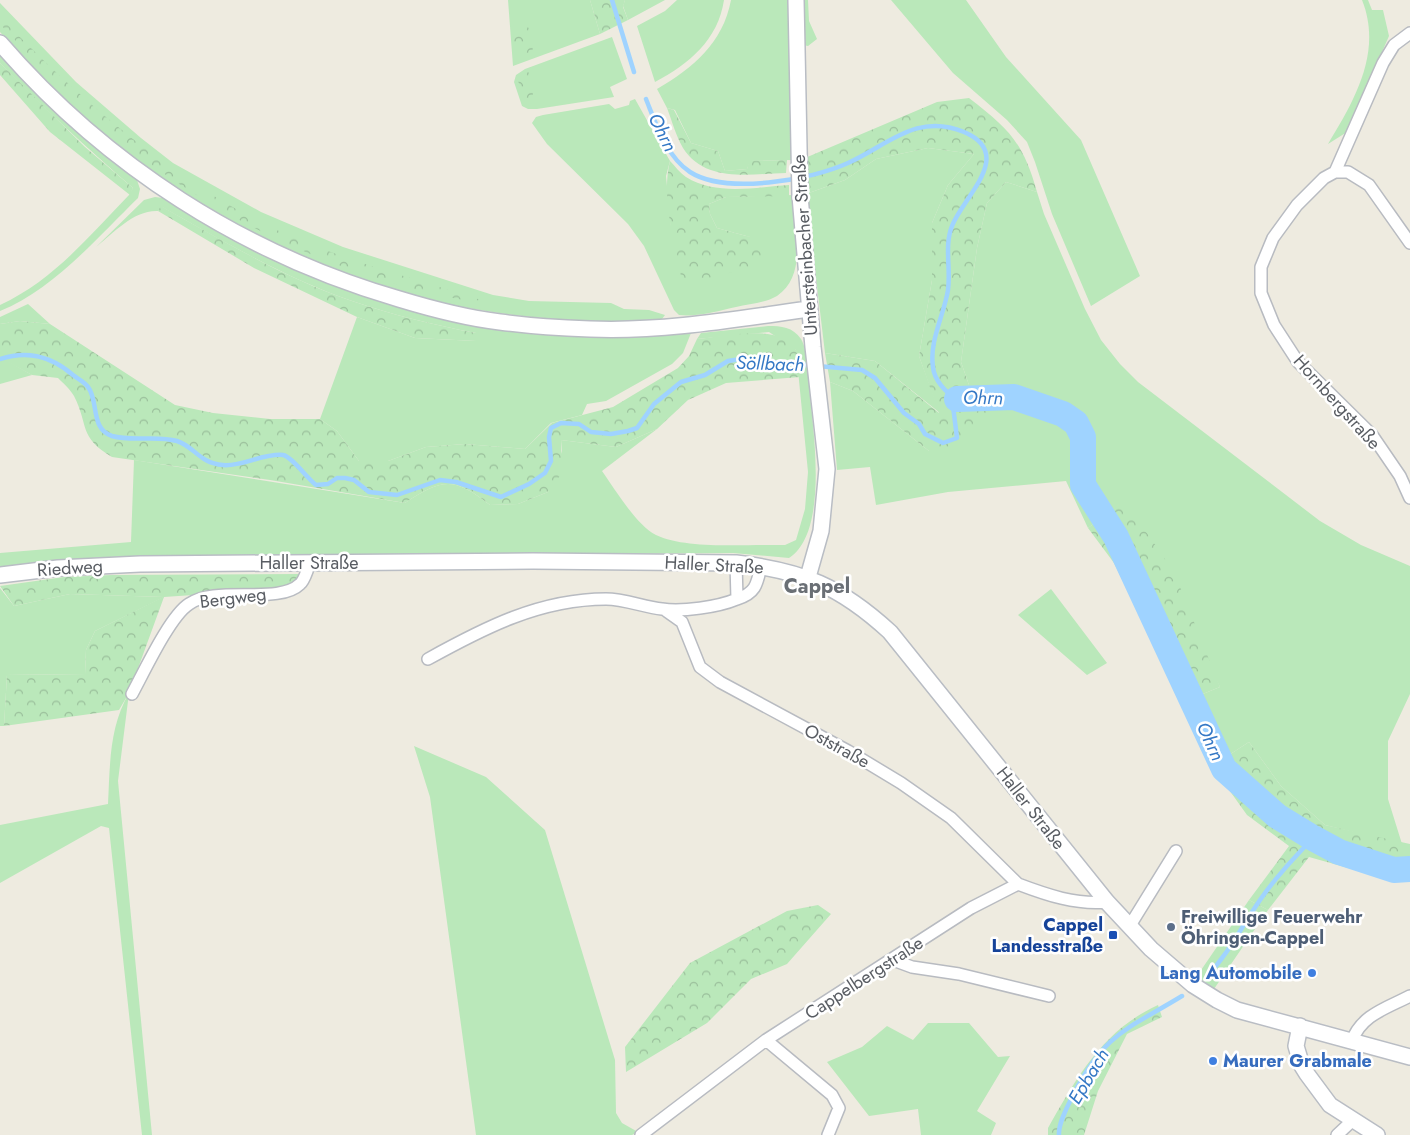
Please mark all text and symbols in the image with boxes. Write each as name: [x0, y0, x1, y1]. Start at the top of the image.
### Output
water label: Ohrn: [641, 108, 684, 156]
street label: Untersteinbacher Straße: [786, 153, 824, 337]
water label: Söllbach: [735, 349, 805, 378]
street label: Hornbergstraße: [1287, 349, 1387, 455]
water label: Ohrn: [963, 384, 1003, 411]
street label: Haller Straße: [664, 549, 764, 581]
street label: Haller Straße: [259, 550, 359, 576]
street label: Riedweg: [36, 553, 104, 583]
district label: Cappel: [784, 572, 850, 601]
street label: Bergweg: [198, 581, 268, 615]
street label: Oststraße: [799, 717, 875, 775]
water label: Ohrn: [1190, 717, 1231, 765]
street label: Haller Straße: [990, 761, 1072, 855]
place label: Freiwillige Feuerwehr Öhringen-Cappel: [1181, 904, 1363, 951]
place label: Cappel Landesstraße: [992, 912, 1103, 959]
marker: Freiwillige Feuerwehr Öhringen-Cappel: [1165, 921, 1177, 933]
marker: Cappel Landesstraße: [1107, 929, 1119, 941]
street label: Cappelbergstraße: [800, 930, 928, 1026]
place label: Lang Automobile: [1160, 960, 1302, 986]
marker: Lang Automobile: [1306, 967, 1318, 979]
water label: Epbach: [1061, 1044, 1115, 1109]
place label: Maurer Grabmale: [1223, 1048, 1372, 1074]
marker: Maurer Grabmale: [1207, 1055, 1219, 1067]

